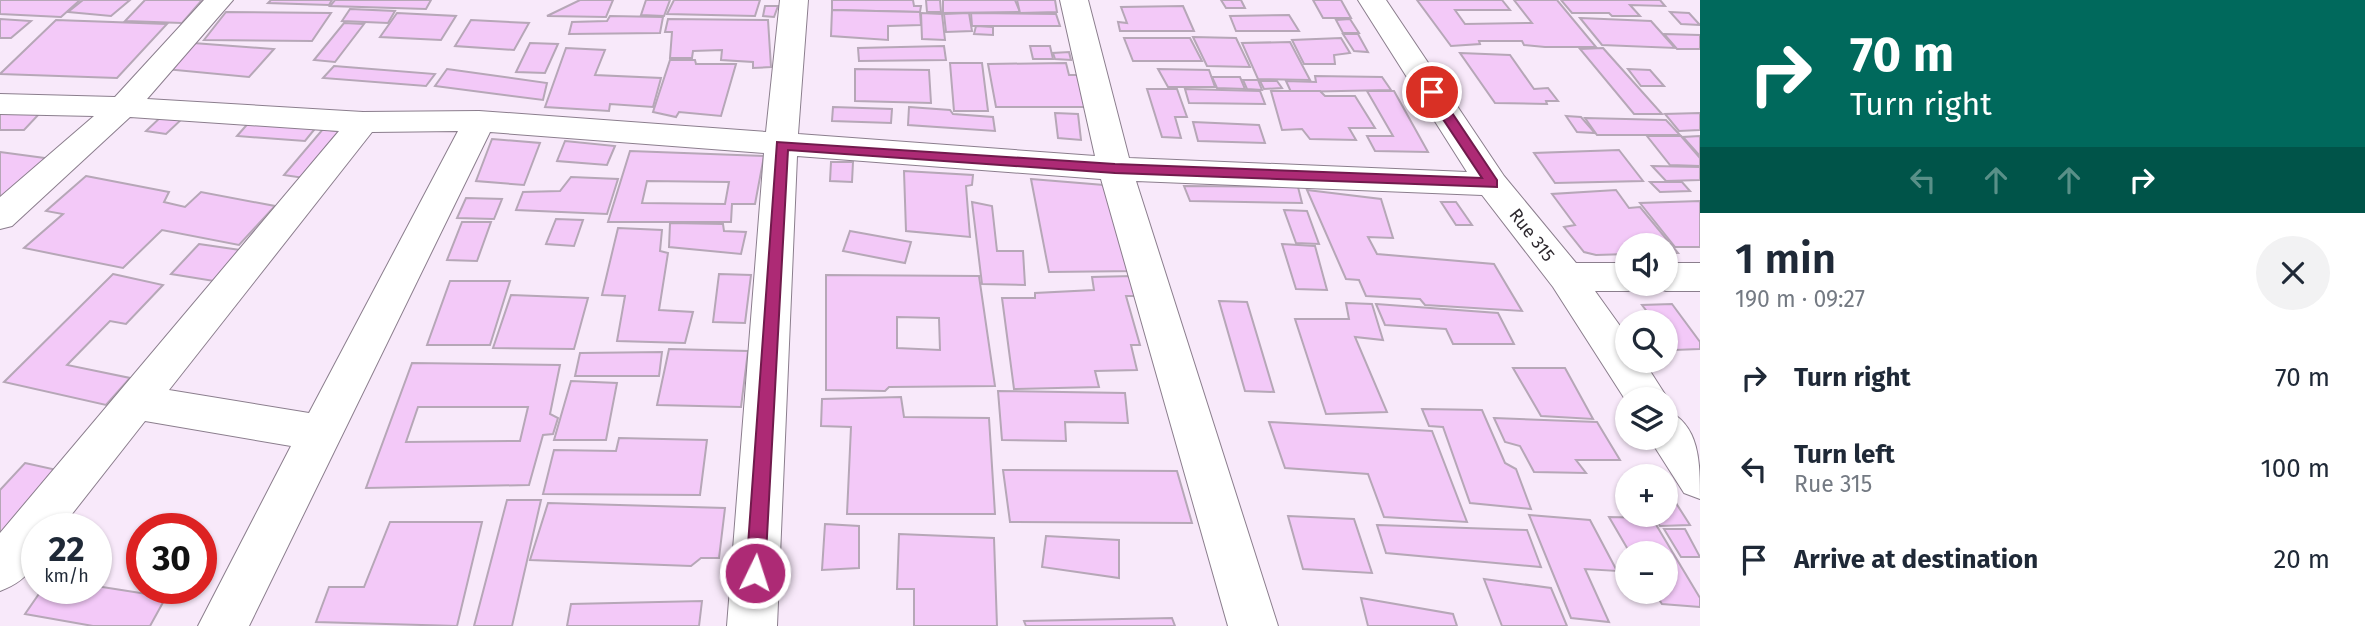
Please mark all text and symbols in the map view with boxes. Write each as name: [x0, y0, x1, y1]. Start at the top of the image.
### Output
text: 70 m: [1850, 25, 1954, 84]
icon: right: [1735, 28, 1826, 119]
pin: [1402, 62, 1462, 122]
icon: arrive: [1413, 73, 1451, 111]
text: Turn right: [1850, 85, 1992, 123]
icon: left: [1904, 161, 1942, 199]
icon: ahead: [1977, 161, 2015, 199]
icon: ahead: [2050, 161, 2088, 199]
icon: right: [2123, 161, 2161, 199]
street label: Rue 315: [1504, 204, 1560, 266]
map controls: [1615, 233, 1678, 604]
button: sound: [1615, 233, 1678, 296]
text: 1 min: [1735, 234, 1836, 284]
button: close: [2256, 236, 2330, 310]
text: 190 m · 09:27: [1735, 285, 1865, 313]
button: search: [1615, 310, 1678, 373]
icon: right: [1735, 359, 1773, 397]
text: Turn right: [1794, 362, 1911, 393]
text: 70 m: [2275, 362, 2330, 393]
button: layers: [1615, 387, 1678, 450]
text: Turn left: [1794, 439, 1895, 470]
icon: left: [1735, 450, 1773, 488]
text: 100 m: [2261, 453, 2330, 484]
button: +: [1615, 464, 1678, 527]
text: Rue 315: [1794, 470, 1872, 498]
speed limit sign: 30: [126, 513, 217, 604]
text: 22: [48, 528, 85, 570]
position arrow: [718, 536, 792, 610]
button: −: [1615, 541, 1678, 604]
icon: arrive: [1735, 541, 1773, 579]
text: Arrive at destination: [1794, 544, 2038, 575]
text: 20 m: [2273, 544, 2330, 575]
text: km/h: [44, 565, 89, 587]

